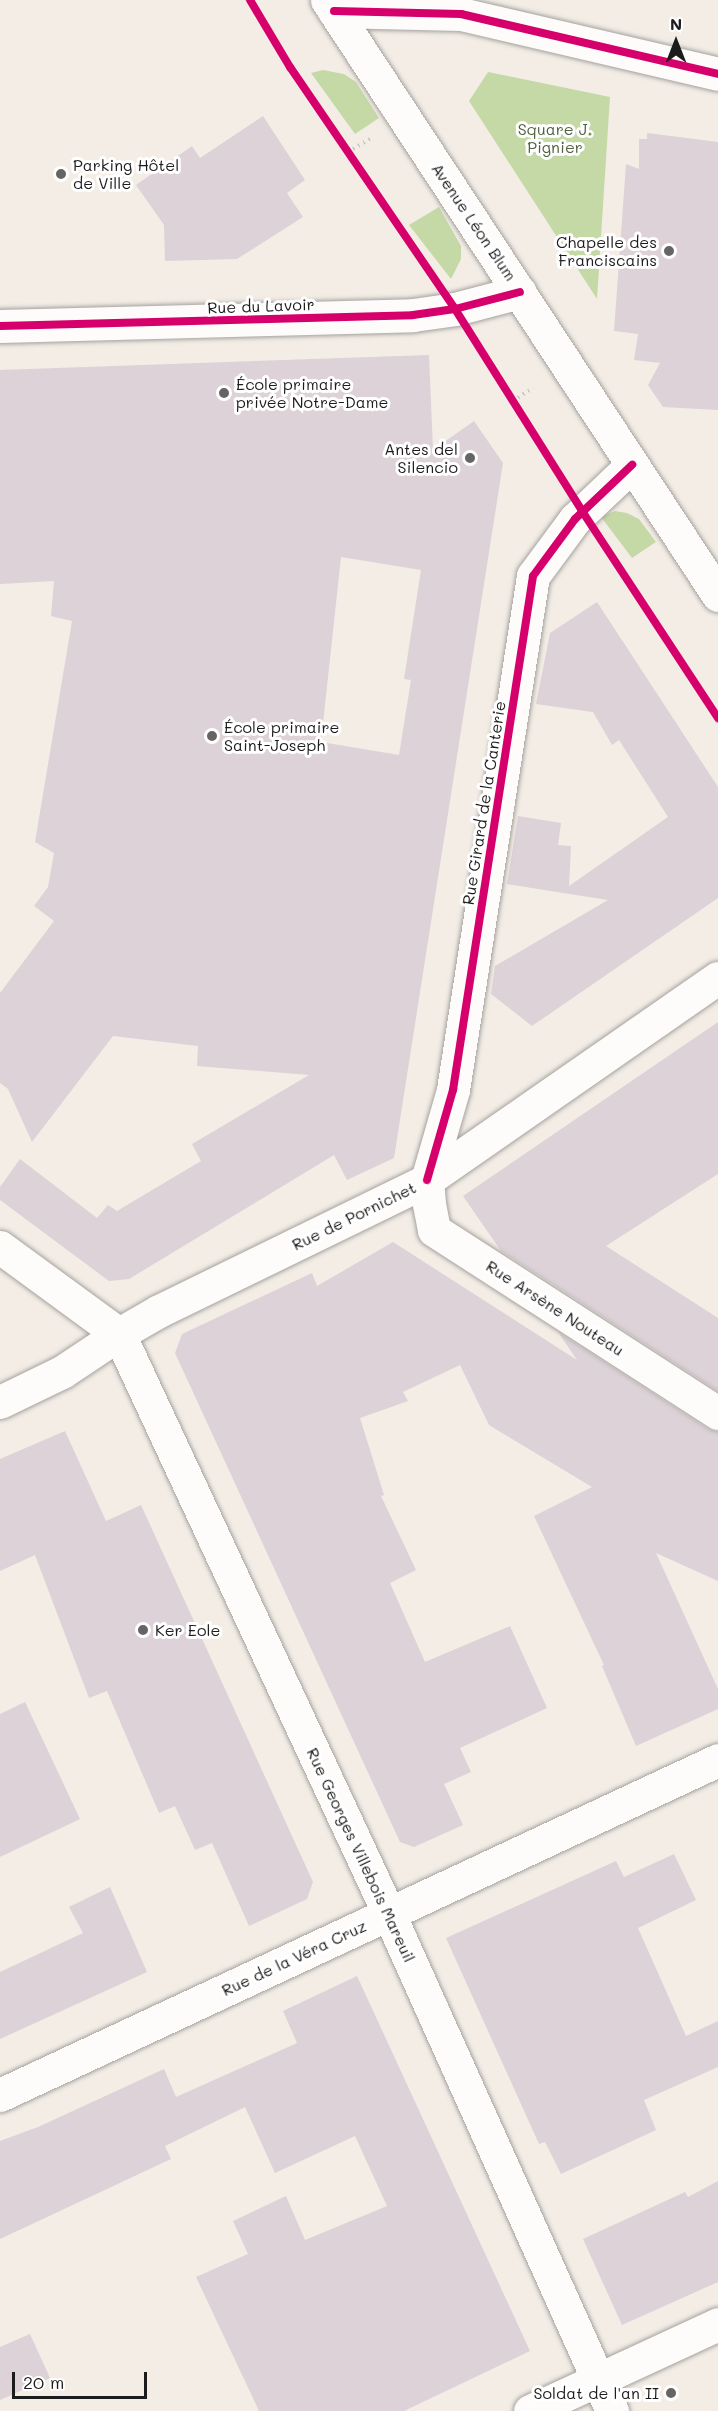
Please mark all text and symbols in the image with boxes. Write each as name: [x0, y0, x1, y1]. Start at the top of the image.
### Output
north arrow: [646, 12, 706, 72]
text: N: [670, 13, 682, 34]
park label: Square J. Pignier: [518, 119, 592, 157]
place label: Parking Hôtel de Ville: [73, 155, 179, 193]
street label: Avenue Léon Blum: [428, 160, 520, 284]
marker: Parking Hôtel de Ville: [54, 167, 68, 181]
place label: Chapelle des Franciscains: [556, 232, 657, 270]
marker: Chapelle des Franciscains: [662, 244, 676, 258]
street label: Rue du Lavoir: [207, 295, 315, 317]
place label: École primaire privée Notre-Dame: [236, 374, 388, 412]
marker: École primaire privée Notre-Dame: [217, 386, 231, 400]
place label: Antes del Silencio: [384, 439, 458, 477]
marker: Antes del Silencio: [463, 451, 477, 465]
street label: Rue Girard de la Canterie: [458, 700, 510, 906]
place label: École primaire Saint-Joseph: [224, 717, 339, 755]
marker: École primaire Saint-Joseph: [205, 729, 219, 743]
street label: Rue de Pornichet: [289, 1178, 419, 1254]
street label: Rue Arsène Nouteau: [483, 1256, 627, 1360]
place label: Ker Eole: [155, 1620, 220, 1640]
marker: Ker Eole: [136, 1623, 150, 1637]
street label: Rue Georges Villebois Mareuil: [303, 1745, 419, 1965]
street label: Rue de la Véra Cruz: [219, 1916, 369, 2000]
scale bar: [15, 2360, 150, 2398]
text: 20 m: [23, 2370, 64, 2394]
place label: Soldat de l'an II: [534, 2383, 659, 2403]
marker: Soldat de l'an II: [664, 2386, 678, 2400]

